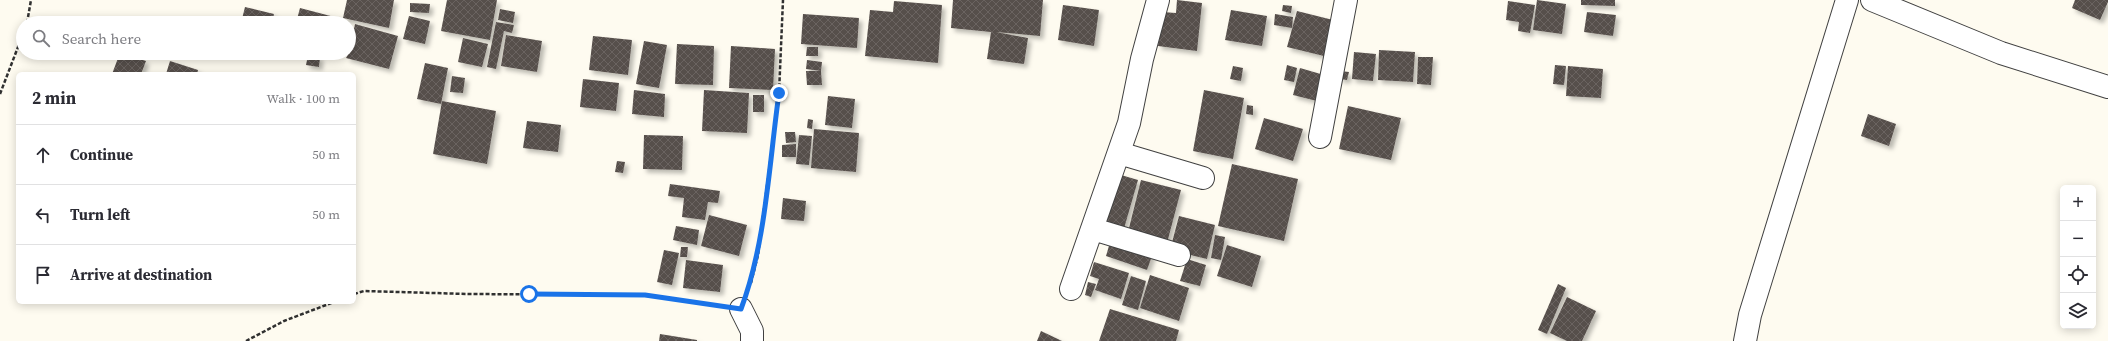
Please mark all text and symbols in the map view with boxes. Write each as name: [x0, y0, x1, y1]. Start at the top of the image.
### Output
search box: [16, 16, 356, 60]
icon: search: [30, 27, 52, 49]
text: Search here: [62, 28, 141, 49]
route end: [770, 84, 788, 102]
text: 2 min: [32, 86, 76, 110]
text: Walk · 100 m: [267, 90, 340, 107]
icon: ahead: [32, 144, 54, 166]
text: Continue: [70, 144, 133, 165]
text: 50 m: [312, 146, 340, 163]
map controls: [2060, 185, 2096, 329]
button: +: [2060, 185, 2096, 221]
icon: left: [32, 204, 54, 226]
text: Turn left: [70, 204, 130, 225]
text: 50 m: [312, 206, 340, 223]
button: −: [2060, 221, 2096, 257]
button: locate: [2060, 257, 2096, 293]
icon: arrive: [32, 264, 54, 286]
text: Arrive at destination: [70, 264, 212, 285]
route start: [520, 285, 538, 303]
button: layers: [2060, 293, 2096, 329]

